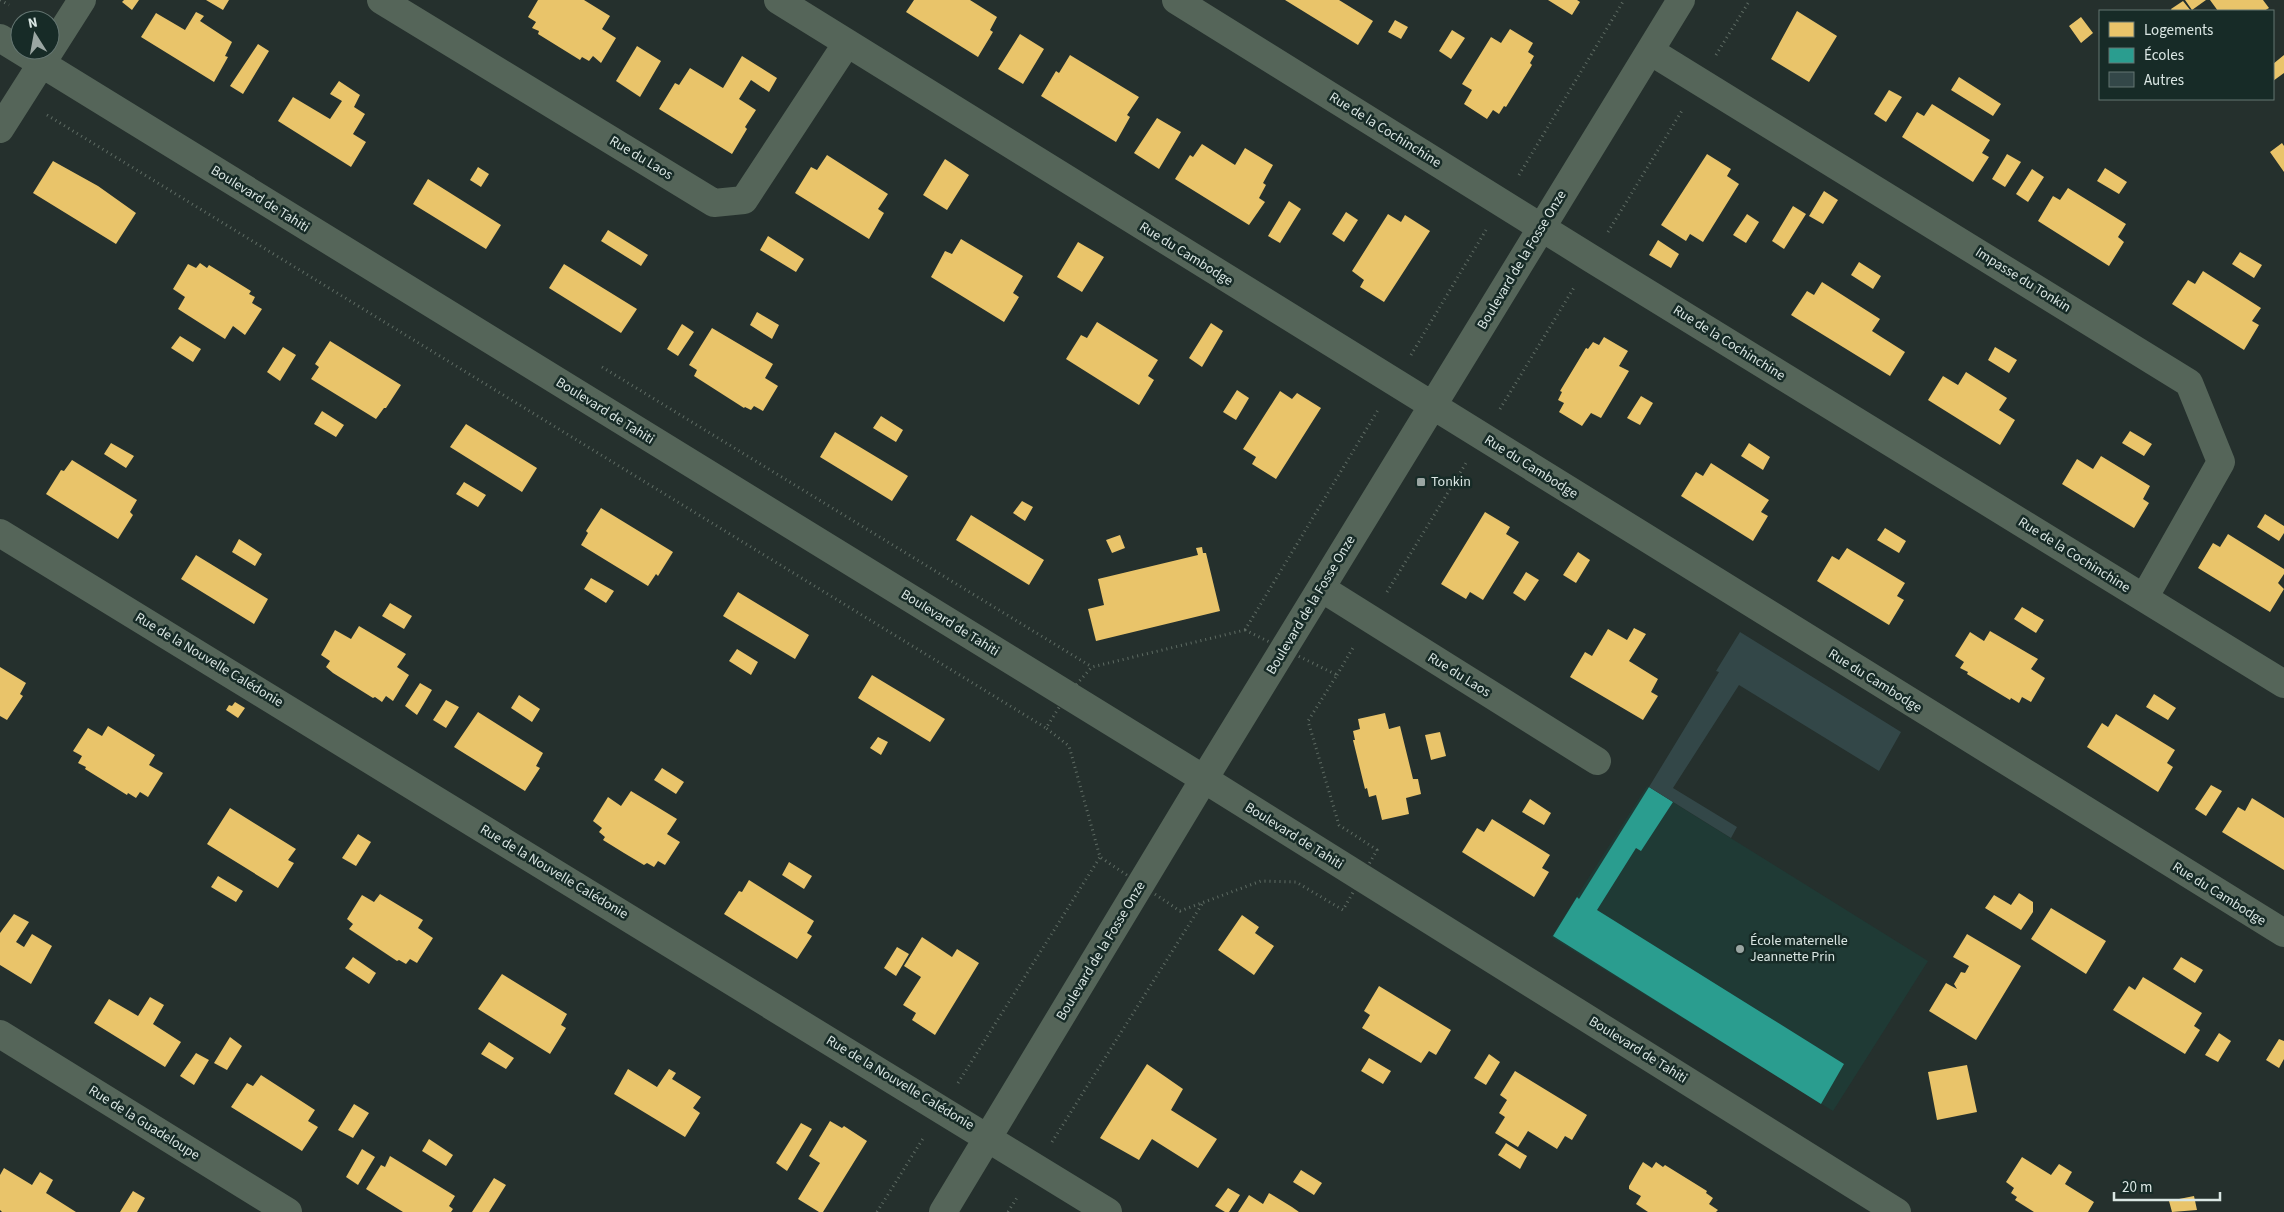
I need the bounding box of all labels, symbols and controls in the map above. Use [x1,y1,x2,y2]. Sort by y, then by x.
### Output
north arrow [10,10,60,60]
legend [2099,10,2274,100]
text: N [26,13,39,34]
text: Logements [2144,20,2213,41]
text: Écoles [2144,45,2184,66]
text: Autres [2144,70,2184,91]
street label: Rue de la Cochinchine [1325,87,1445,173]
street label: Rue du Laos [606,131,677,185]
street label: Boulevard de Tahiti [207,161,313,237]
street label: Boulevard de la Fosse Onze [1472,187,1572,333]
street label: Rue du Cambodge [1135,217,1237,291]
street label: Impasse du Tonkin [1971,243,2075,317]
street label: Rue de la Cochinchine [1669,300,1789,386]
street label: Boulevard de Tahiti [552,373,658,449]
street label: Rue du Cambodge [1480,430,1582,504]
place label: Tonkin [1431,472,1471,492]
marker: Tonkin [1415,476,1427,488]
street label: Rue de la Cochinchine [2014,512,2134,598]
street label: Boulevard de la Fosse Onze [1261,532,1361,678]
street label: Boulevard de Tahiti [897,585,1003,661]
street label: Rue de la Nouvelle Calédonie [131,608,287,712]
street label: Rue du Cambodge [1824,644,1926,718]
street label: Rue du Laos [1424,648,1494,702]
street label: Boulevard de Tahiti [1241,798,1347,874]
street label: Rue de la Nouvelle Calédonie [476,820,632,924]
street label: Rue du Cambodge [2168,857,2270,931]
street label: Boulevard de la Fosse Onze [1051,878,1151,1024]
place label: École maternelle Jeannette Prin [1750,931,1848,967]
marker: École maternelle Jeannette Prin [1734,943,1746,955]
street label: Boulevard de Tahiti [1585,1012,1691,1088]
street label: Rue de la Nouvelle Calédonie [822,1031,978,1135]
street label: Rue de la Guadeloupe [85,1081,204,1165]
scale bar [2114,1170,2220,1202]
text: 20 m [2122,1177,2152,1198]

